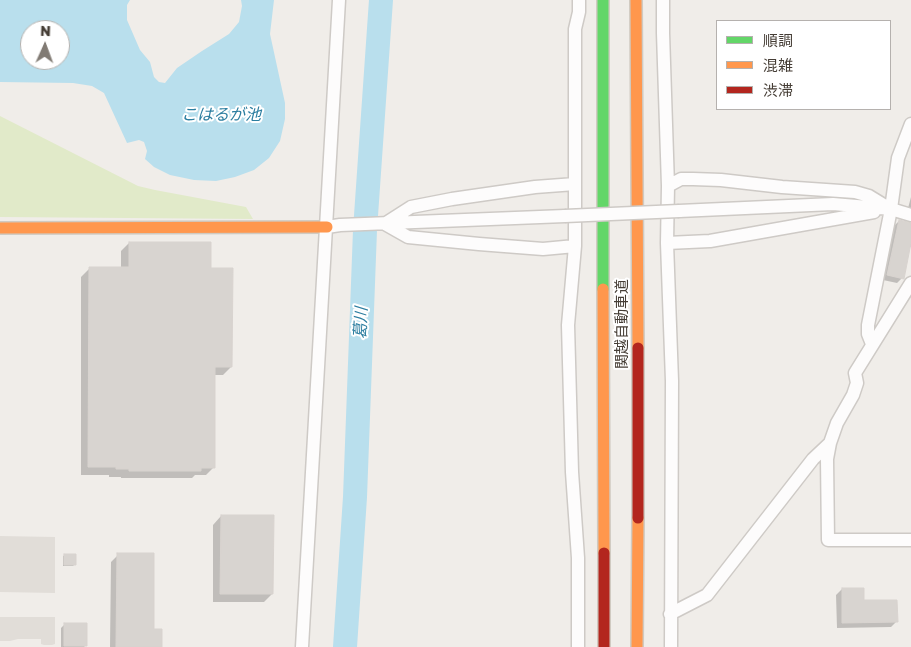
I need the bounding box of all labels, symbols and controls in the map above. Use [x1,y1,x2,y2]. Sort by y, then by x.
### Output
north arrow [20,20,70,70]
legend [716,20,891,110]
text: N [40,22,51,39]
text: 順調 [763,31,793,49]
text: 混雑 [763,56,793,74]
text: 渋滞 [763,81,793,99]
water label: こはるが池 [181,105,261,125]
street label: 関越自動車道 [613,279,631,369]
water label: 葛川 [351,307,371,339]

